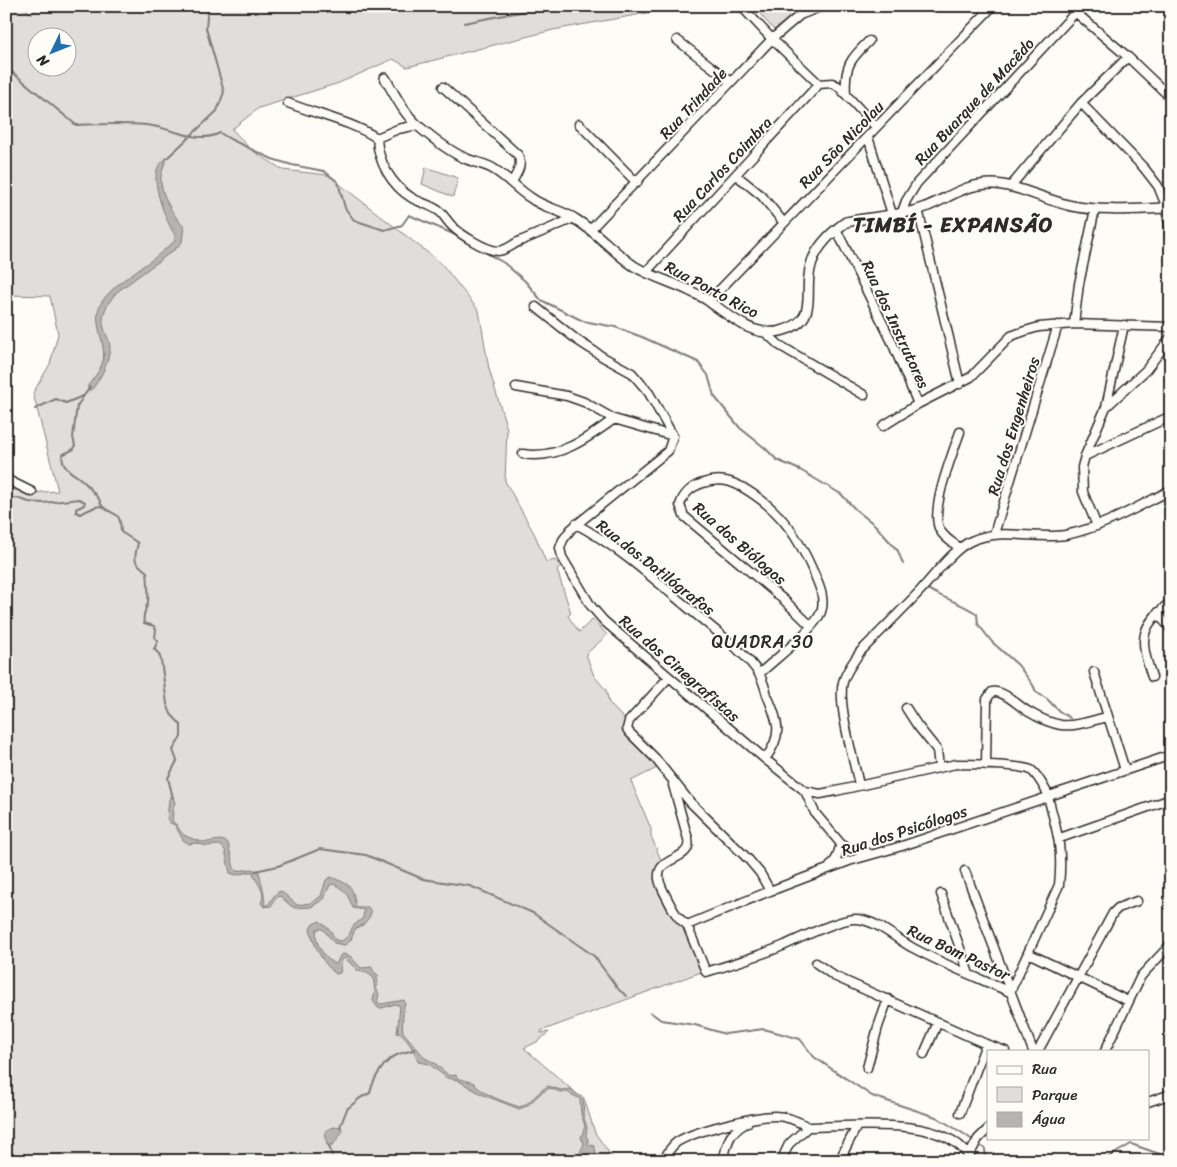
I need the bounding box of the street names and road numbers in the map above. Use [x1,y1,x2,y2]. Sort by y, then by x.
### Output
street label: Rua Buarque de Macêdo [907,30,1042,172]
street label: Rua Trindade [652,60,735,146]
street label: Rua São Nicolau [791,93,892,195]
street label: Rua Carlos Coimbra [665,110,779,229]
street label: Rua Porto Rico [659,252,764,327]
street label: Rua dos Instrutores [853,255,938,394]
street label: Rua dos Engenheiros [979,352,1049,499]
street label: Rua dos Biólogos [686,494,794,593]
street label: Rua dos Datilógrafos [590,511,722,624]
street label: Rua dos Cinegrafistas [612,607,747,730]
street label: Rua dos Psicólogos [837,796,972,865]
street label: Rua Bom Pastor [902,916,1016,990]

